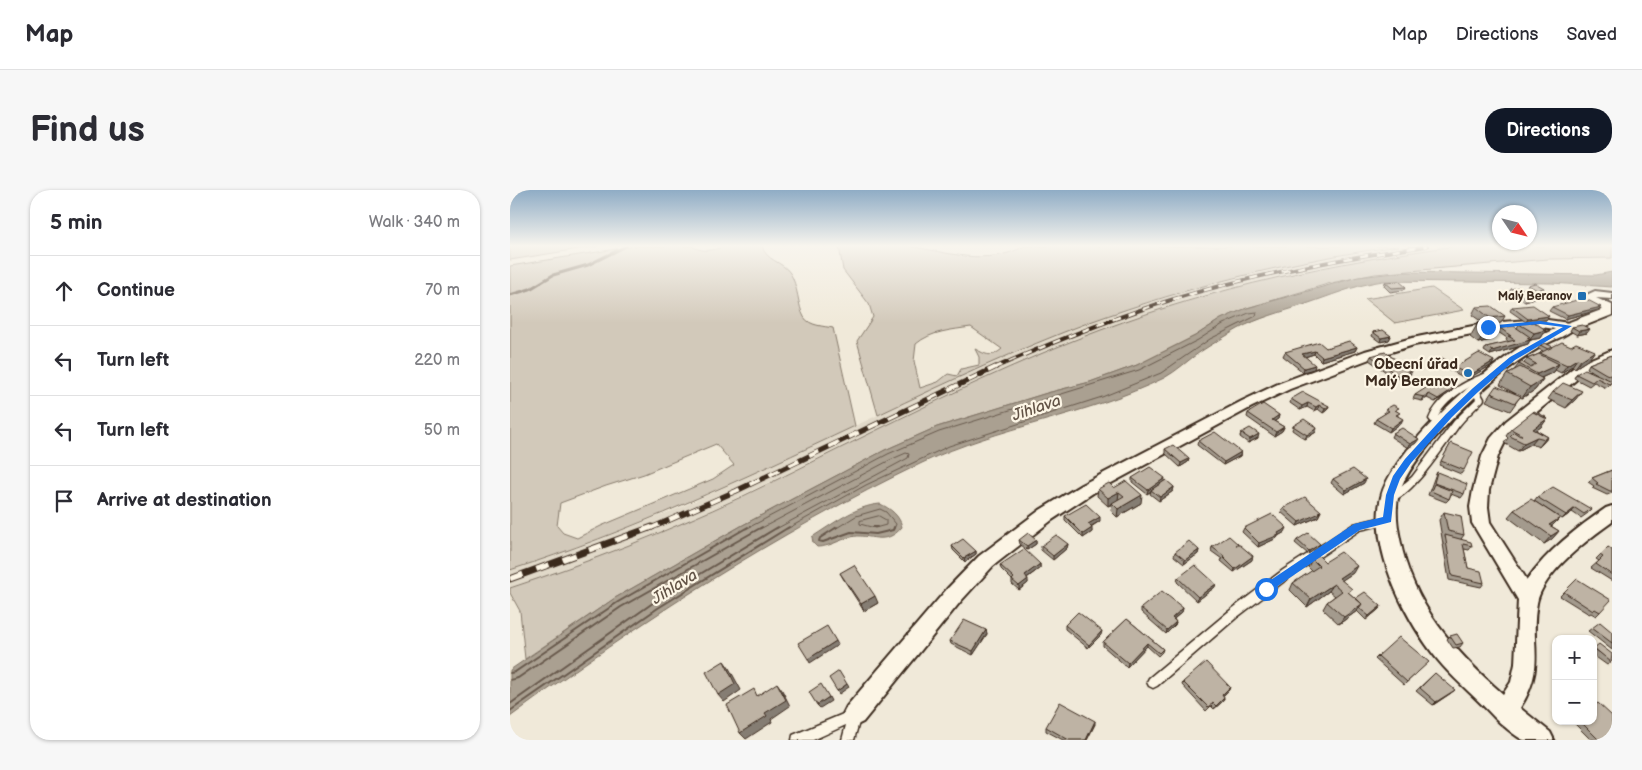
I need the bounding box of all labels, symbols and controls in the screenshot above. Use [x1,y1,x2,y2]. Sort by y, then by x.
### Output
text: Map [25,20,73,49]
text: Map [1392,24,1428,45]
text: Directions [1456,24,1538,45]
text: Saved [1566,24,1617,45]
button: Directions [1485,108,1612,153]
text: Find us [30,109,145,152]
north arrow [1492,205,1537,250]
text: 5 min [50,210,103,235]
text: Walk · 340 m [369,213,460,232]
icon: ahead [50,277,78,305]
text: Continue [97,279,175,302]
text: 70 m [425,281,460,300]
place label: Malý Beranov [1498,289,1572,304]
marker: Malý Beranov [1576,290,1588,302]
route end [1477,316,1500,339]
icon: left [50,347,78,375]
text: Turn left [97,349,169,372]
text: 220 m [414,351,460,370]
place label: Obecní úřad Malý Beranov [1365,355,1459,391]
marker: Obecní úřad Malý Beranov [1462,367,1474,379]
water label: Jihlava [1009,391,1063,426]
icon: left [50,417,78,445]
text: Turn left [97,419,169,442]
text: 50 m [424,421,460,440]
icon: arrive [50,487,78,515]
text: Arrive at destination [97,489,272,512]
water label: Jihlava [648,566,701,609]
route start [1255,578,1278,601]
map controls [1552,635,1597,725]
button: + [1552,635,1597,680]
button: − [1552,680,1597,725]

